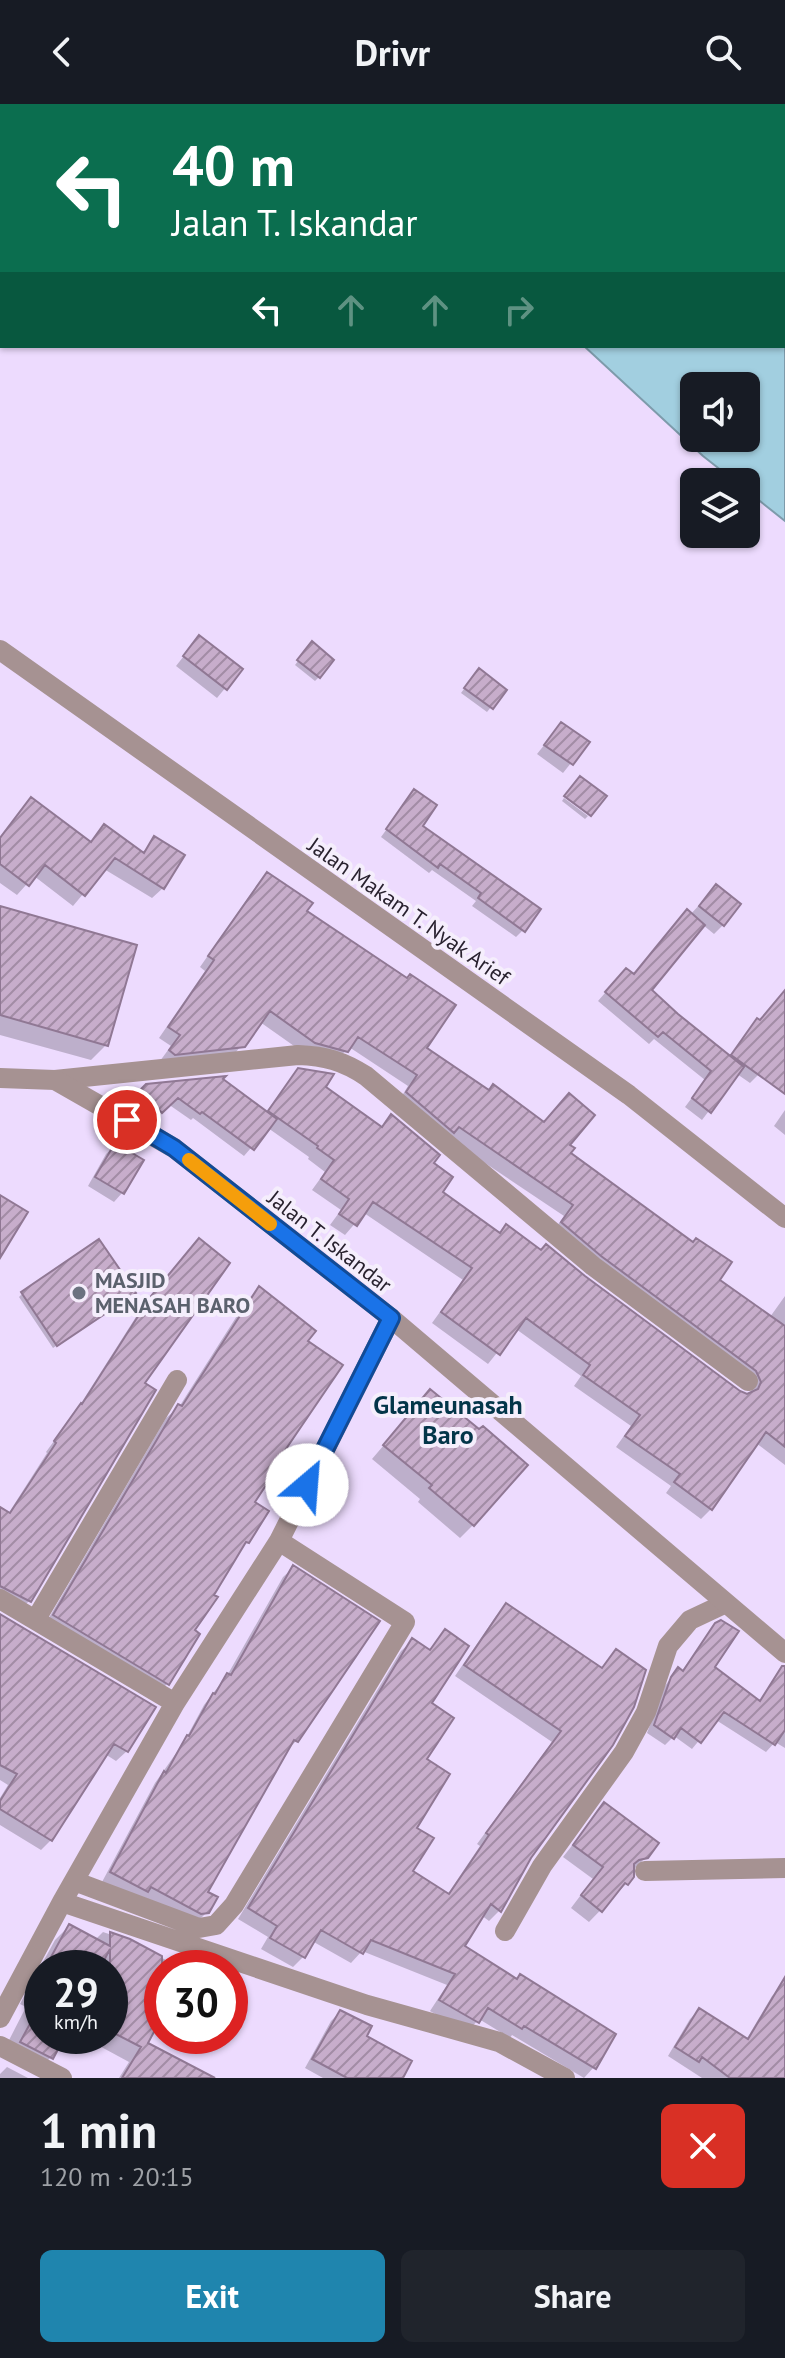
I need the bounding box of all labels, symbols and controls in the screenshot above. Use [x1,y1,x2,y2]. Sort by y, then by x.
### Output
text: Drivr [355,29,430,76]
icon: back [40,30,84,74]
icon: search [701,30,745,74]
text: 40 m [172,129,295,201]
icon: left [40,136,144,240]
text: Jalan T. Iskandar [172,199,418,246]
icon: left [245,288,289,332]
icon: ahead [329,288,373,332]
icon: ahead [413,288,457,332]
icon: right [497,288,541,332]
map controls [680,372,760,548]
button: sound [680,372,760,452]
button: layers [680,468,760,548]
street label: Jalan Makam T. Nyak Arief [302,830,516,992]
pin [93,1086,161,1154]
icon: arrive [105,1098,149,1142]
street label: Jalan T. Iskandar [261,1183,398,1299]
place label: MASJID MENASAH BARO [95,1266,250,1319]
marker: MASJID MENASAH BARO [70,1284,88,1302]
district label: Glameunasah Baro [373,1388,523,1451]
position arrow [265,1443,349,1527]
speed limit sign: 30 [144,1950,248,2054]
text: 29 [53,1966,99,2018]
text: km/h [54,2009,98,2035]
text: 1 min [40,2099,157,2161]
button: close [661,2104,745,2188]
text: 120 m · 20:15 [40,2160,194,2193]
button: Exit [40,2250,385,2342]
button: Share [401,2250,745,2342]

